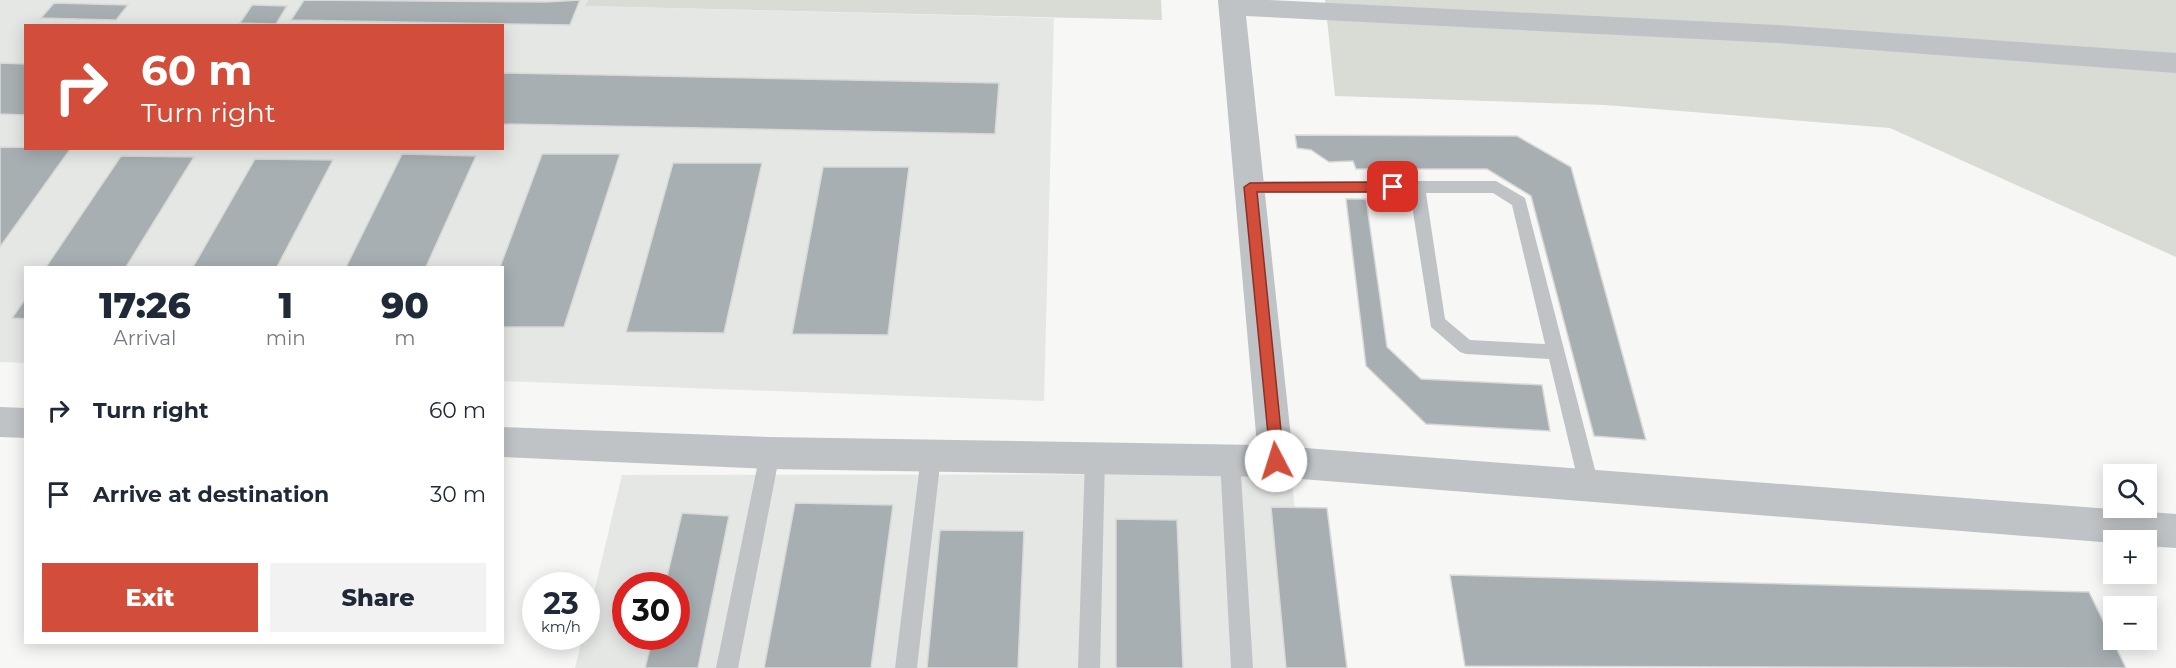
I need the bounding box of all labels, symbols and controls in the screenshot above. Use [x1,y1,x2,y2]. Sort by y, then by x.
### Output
text: 60 m [141,44,252,96]
icon: right [42,48,120,126]
text: Turn right [141,96,276,129]
pin [1367,161,1418,212]
icon: arrive [1376,170,1409,203]
text: 17:26 [99,283,191,327]
text: 1 [279,283,293,327]
text: 90 [381,283,429,327]
text: Arrival [113,326,176,350]
text: min [266,326,306,350]
text: m [394,326,416,350]
icon: right [42,394,75,427]
text: Turn right [93,397,208,424]
text: 60 m [429,397,486,424]
position arrow [1244,429,1308,493]
map controls [2103,464,2157,650]
button: search [2103,464,2157,518]
icon: arrive [42,478,75,511]
text: Arrive at destination [93,481,329,508]
text: 30 m [430,481,486,508]
button: + [2103,530,2157,584]
button: Exit [42,563,258,632]
button: Share [270,563,486,632]
speed limit sign: 30 [612,572,690,650]
text: 23 [543,585,579,622]
button: − [2103,596,2157,650]
text: km/h [541,617,581,636]

